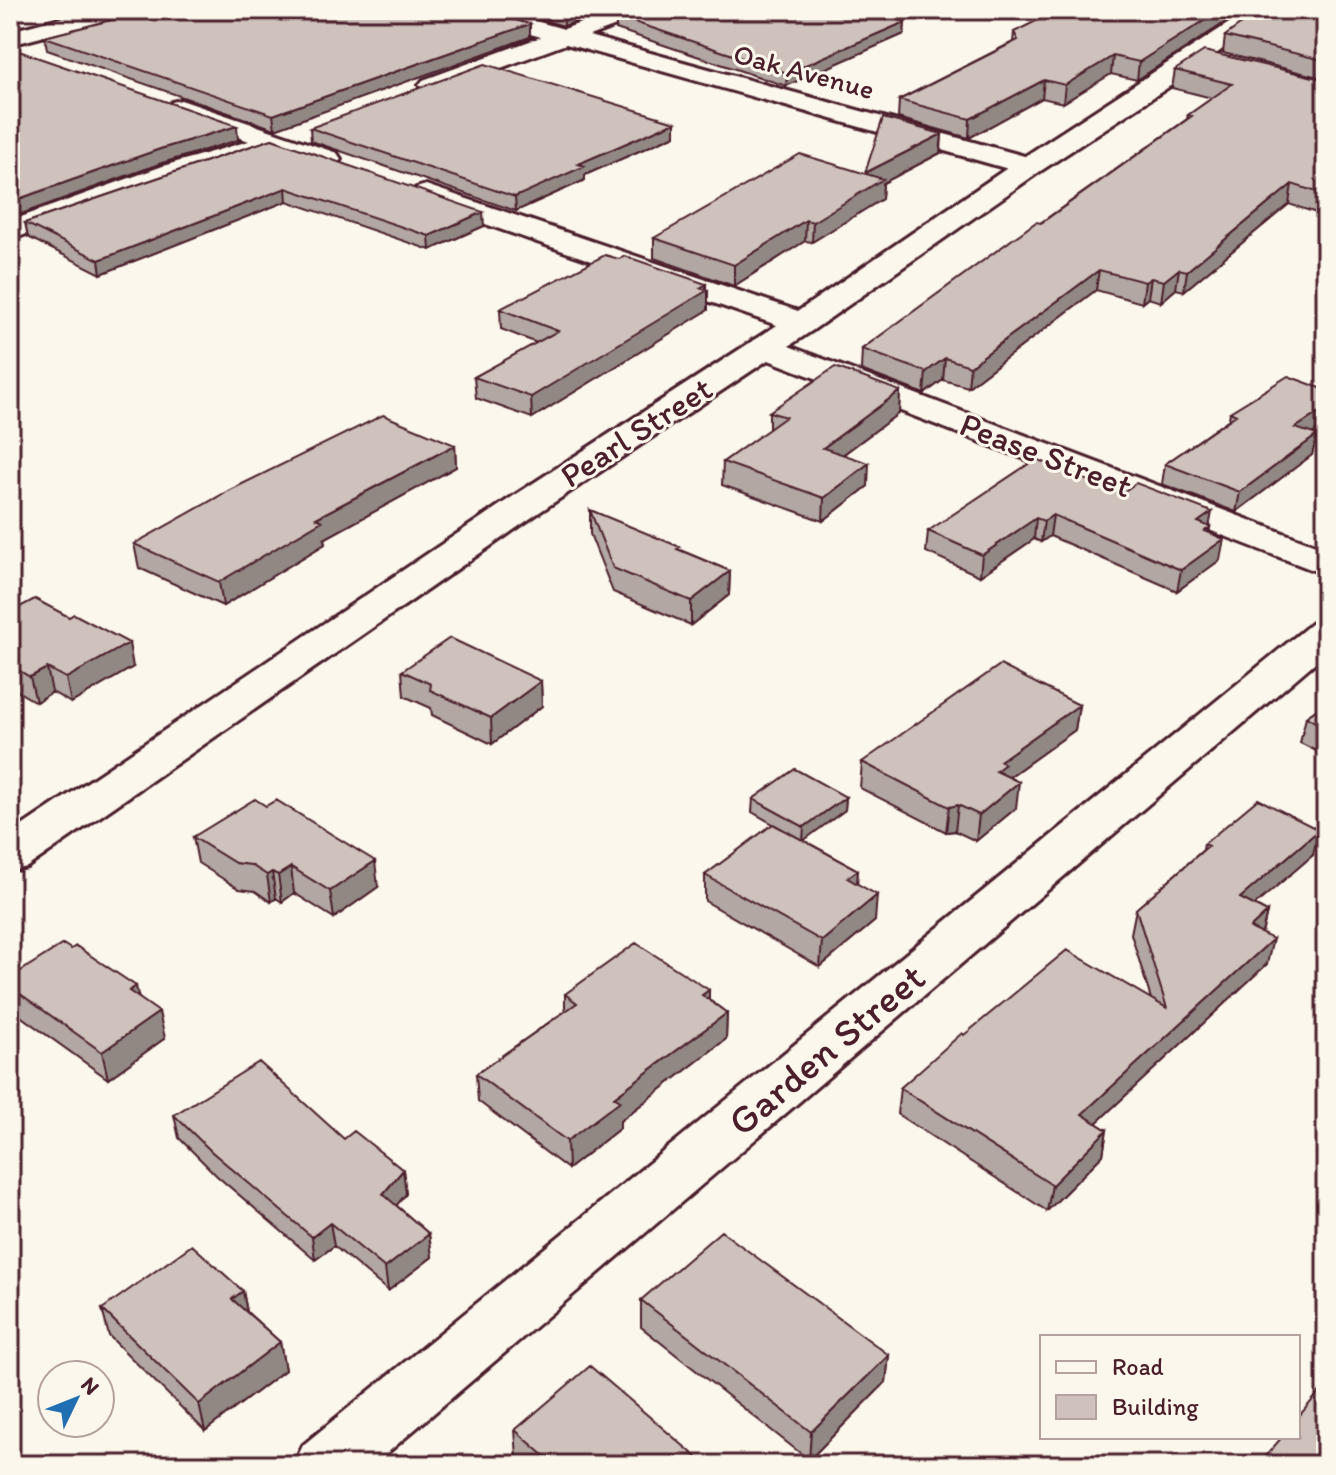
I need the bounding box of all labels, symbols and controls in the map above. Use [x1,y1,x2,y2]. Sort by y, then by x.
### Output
street label: Oak Avenue [730,36,878,106]
street label: Pearl Street [552,368,720,496]
street label: Pease Street [954,403,1138,507]
street label: Garden Street [718,953,934,1145]
legend [1040,1335,1300,1439]
text: Road [1112,1352,1164,1381]
north arrow [36,1359,116,1439]
text: N [75,1371,105,1400]
text: Building [1112,1392,1199,1421]

